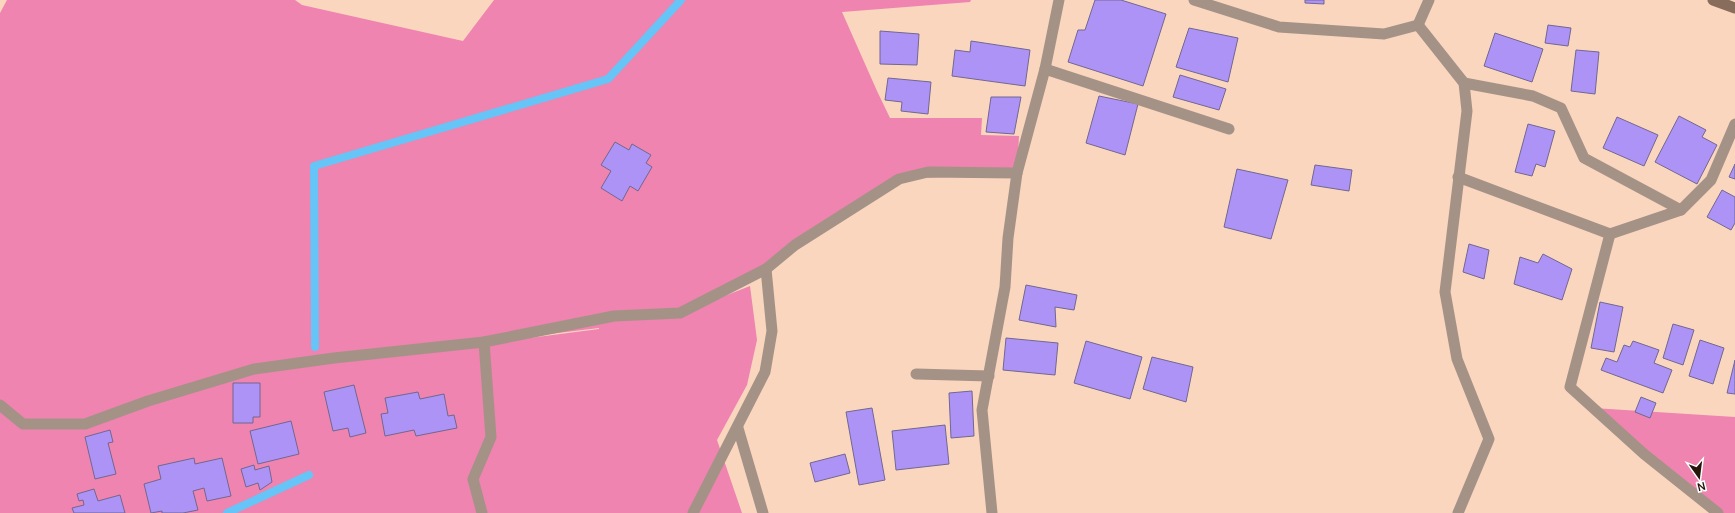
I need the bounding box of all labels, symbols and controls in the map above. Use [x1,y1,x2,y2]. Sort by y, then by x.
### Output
north arrow [1679,457,1719,497]
text: N [1696,479,1707,495]

